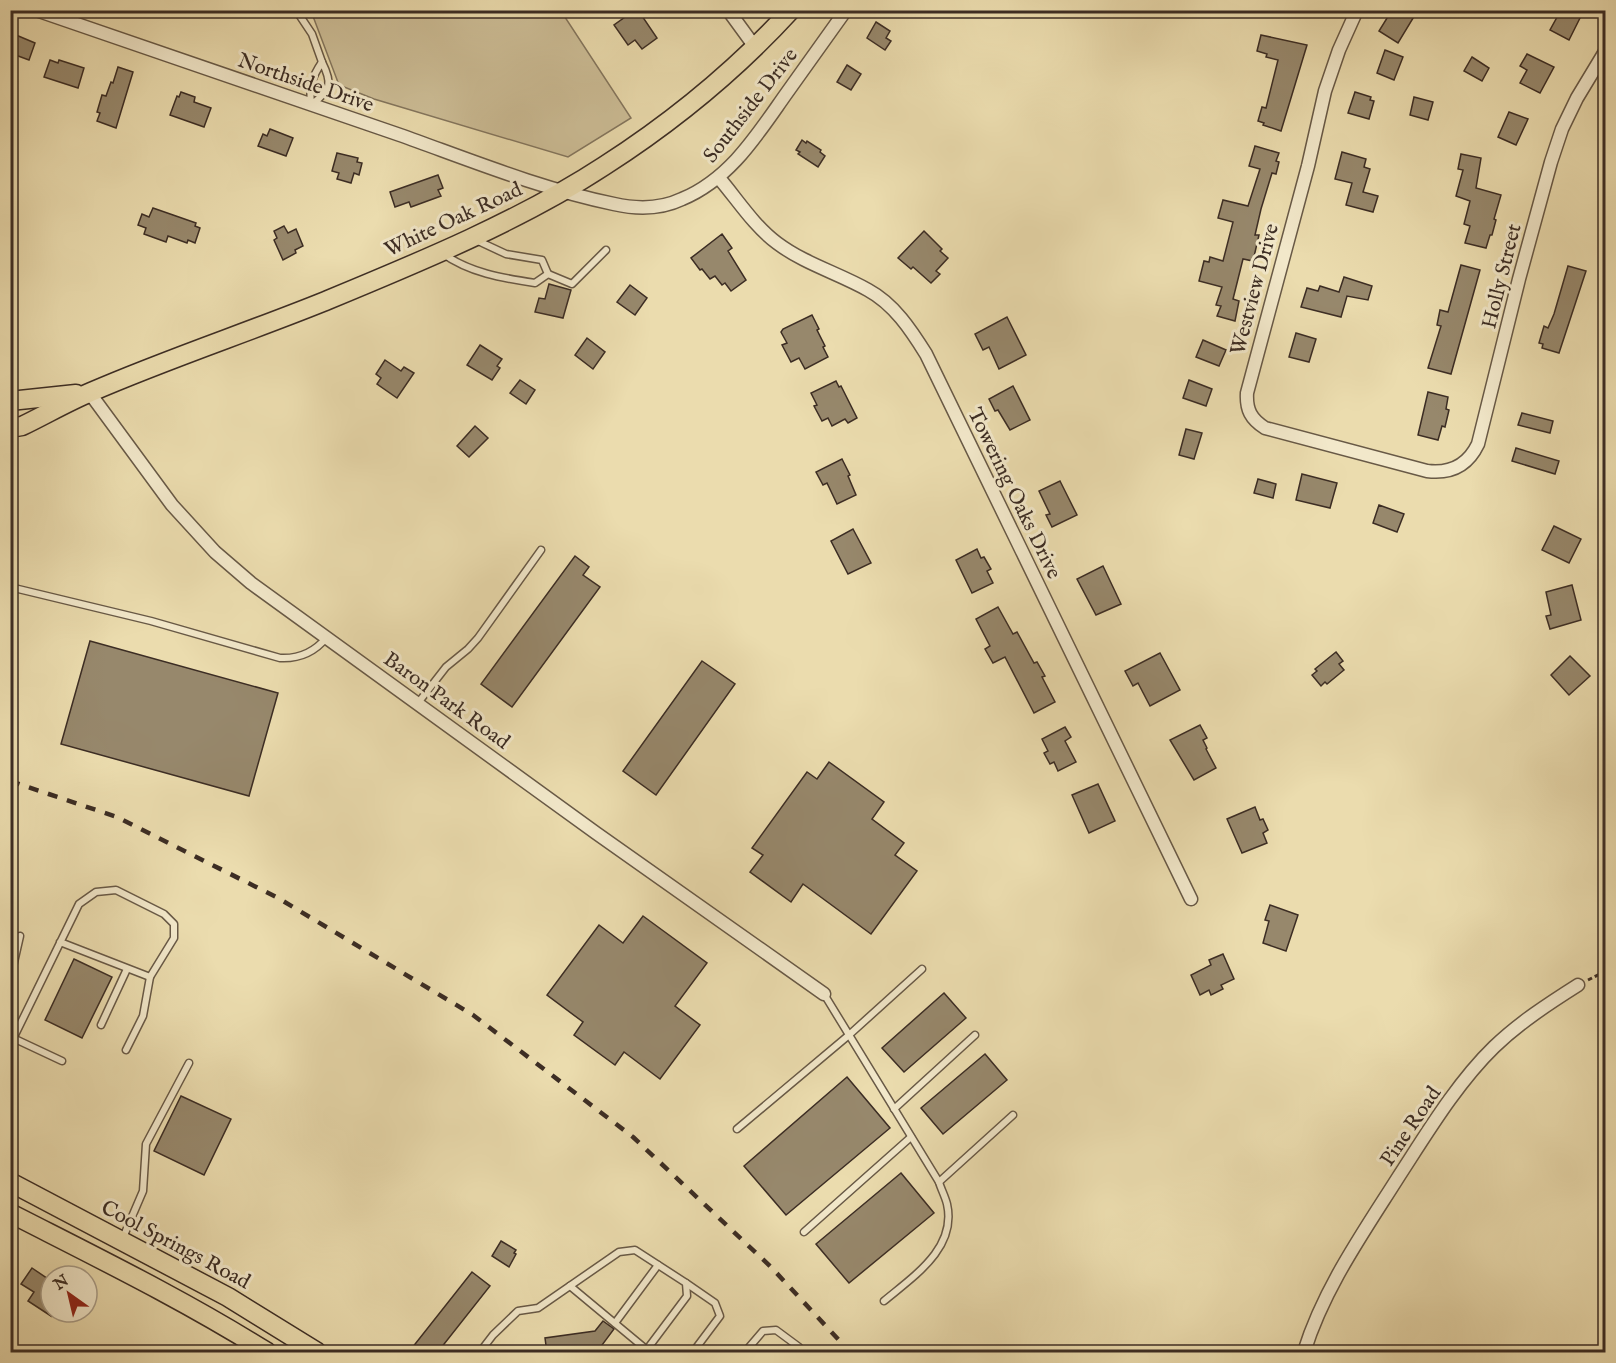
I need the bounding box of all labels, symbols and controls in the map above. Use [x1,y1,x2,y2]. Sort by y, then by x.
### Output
street label: Southside Drive [698,43,805,169]
street label: Northside Drive [234,48,377,119]
street label: White Oak Road [380,176,528,264]
street label: Westview Drive [1225,220,1286,358]
street label: Holly Street [1476,221,1529,332]
street label: Towering Oaks Drive [961,404,1067,584]
street label: Baron Park Road [378,646,515,757]
street label: Pine Road [1375,1081,1448,1172]
street label: Cool Springs Road [96,1195,255,1296]
north arrow [39,1264,99,1324]
text: N [50,1271,73,1296]

